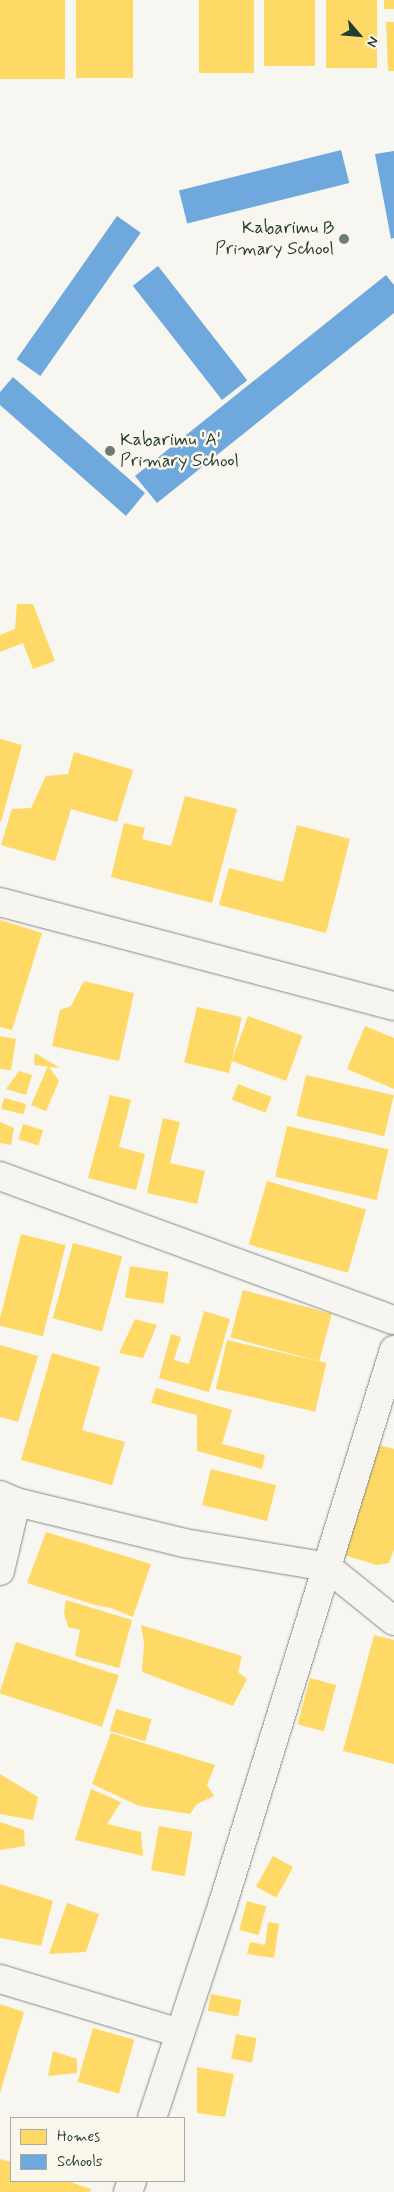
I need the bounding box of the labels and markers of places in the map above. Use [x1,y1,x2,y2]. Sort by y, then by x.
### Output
place label: Kabarimu B Primary School [215,218,334,260]
marker: Kabarimu B Primary School [338,233,350,245]
place label: Kabarimu 'A' Primary School [120,430,239,472]
marker: Kabarimu 'A' Primary School [104,445,116,457]

